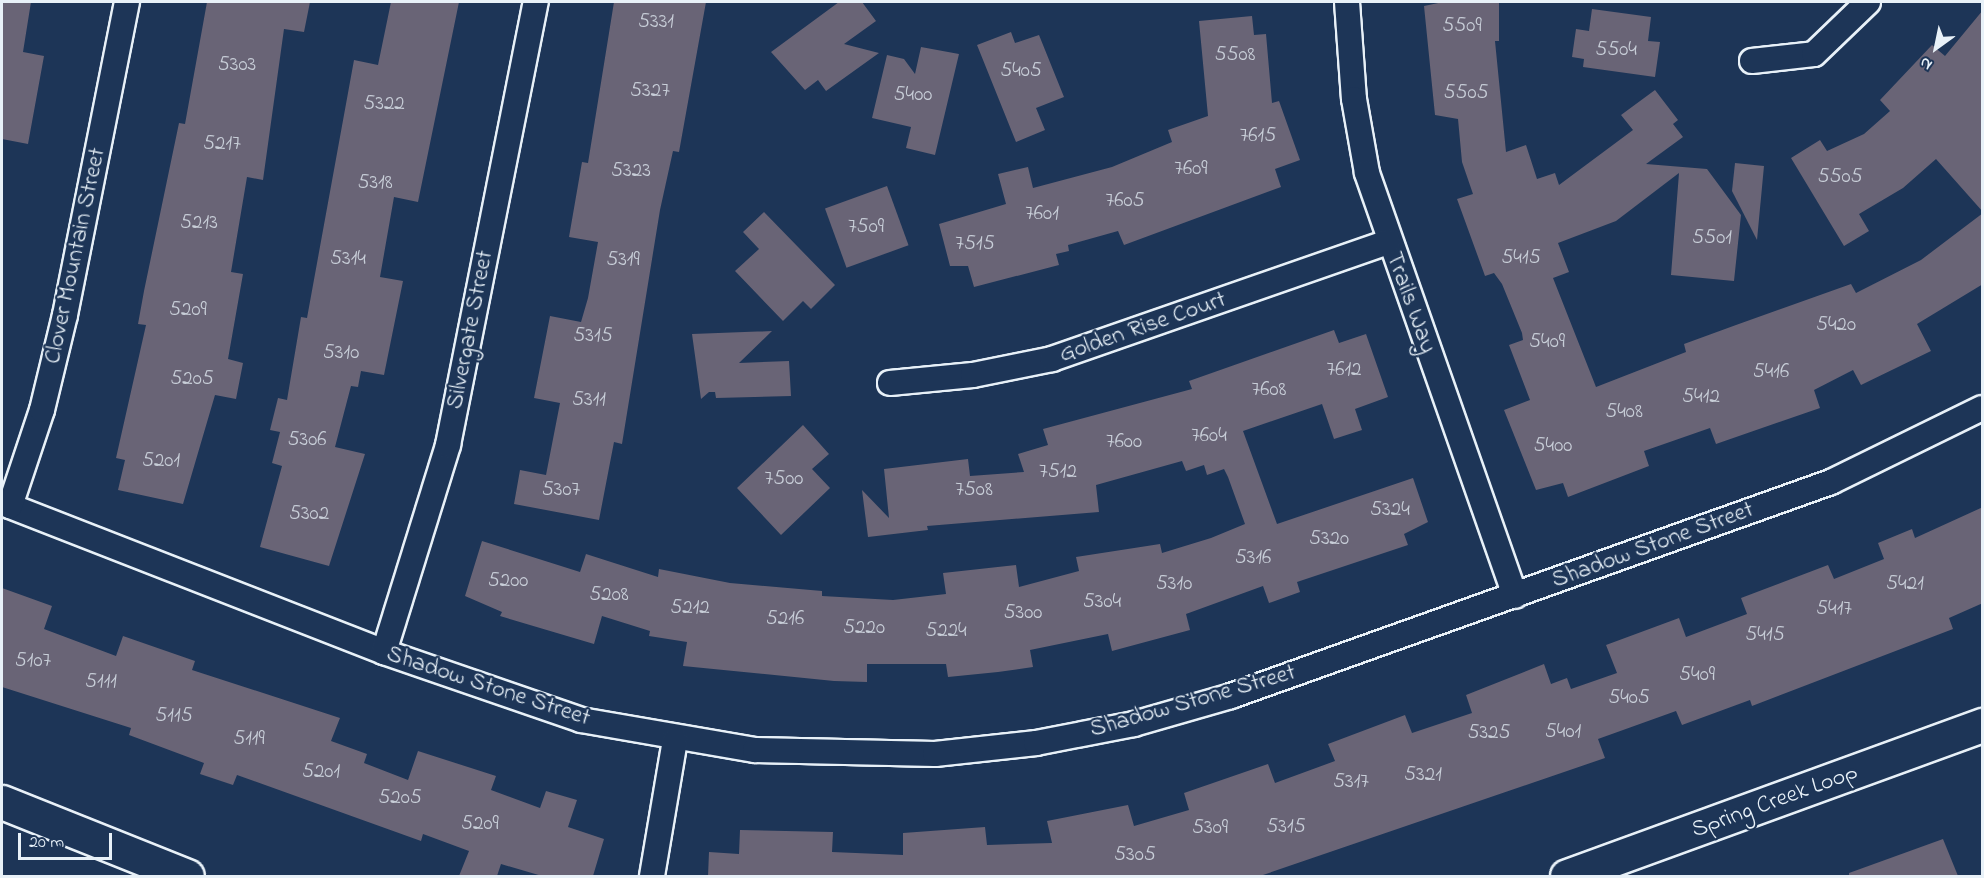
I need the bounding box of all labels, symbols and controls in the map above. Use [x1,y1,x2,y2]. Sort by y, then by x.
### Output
house number: 5331 [638,9,674,35]
house number: 5509 [1442,13,1482,39]
north arrow [1906,18,1966,78]
house number: 5504 [1595,37,1637,63]
house number: 5508 [1215,42,1255,68]
text: N [1915,50,1937,76]
house number: 5303 [218,52,256,78]
house number: 5405 [1000,58,1042,84]
house number: 5327 [630,78,670,104]
house number: 5505 [1443,80,1489,106]
house number: 5400 [894,82,932,108]
house number: 5322 [363,91,405,117]
house number: 7615 [1240,123,1276,149]
house number: 5217 [203,131,241,157]
street label: Clover Mountain Street [39,145,113,367]
house number: 7609 [1174,156,1208,182]
house number: 5323 [611,158,651,184]
house number: 5505 [1817,164,1863,190]
house number: 5318 [357,170,393,196]
house number: 7605 [1106,188,1144,214]
house number: 7601 [1025,201,1059,227]
house number: 5213 [180,210,218,236]
house number: 7509 [848,214,884,240]
house number: 5501 [1692,225,1732,251]
house number: 7515 [955,231,995,257]
house number: 5415 [1501,245,1541,271]
house number: 5314 [330,246,366,272]
house number: 5319 [606,247,640,273]
street label: Silvergate Street [442,248,500,412]
street label: Trails Way [1378,248,1442,358]
street label: Golden Rise Court [1056,286,1230,370]
house number: 5209 [169,297,207,323]
house number: 5420 [1816,312,1856,338]
house number: 5315 [573,323,613,349]
house number: 5409 [1529,329,1565,355]
house number: 5310 [323,340,359,366]
house number: 7612 [1326,357,1362,383]
house number: 5416 [1753,359,1789,385]
house number: 5205 [170,366,214,392]
house number: 7608 [1252,377,1286,403]
house number: 5412 [1682,384,1720,410]
house number: 5311 [572,387,606,413]
house number: 5408 [1605,399,1643,425]
house number: 7604 [1191,423,1227,449]
house number: 5306 [288,427,326,453]
house number: 7600 [1106,429,1142,455]
house number: 5400 [1534,433,1572,459]
house number: 5201 [142,448,180,474]
house number: 7512 [1039,459,1077,485]
house number: 7500 [765,466,803,492]
house number: 5307 [542,477,580,503]
house number: 7508 [955,477,993,503]
street label: Shadow Stone Street [1548,496,1758,596]
house number: 5324 [1370,497,1410,523]
house number: 5302 [289,501,329,527]
house number: 5320 [1309,526,1349,552]
house number: 5316 [1235,545,1271,571]
house number: 5200 [488,568,528,594]
house number: 5310 [1156,571,1192,597]
house number: 5421 [1886,571,1924,597]
house number: 5208 [589,582,629,608]
house number: 5304 [1083,589,1121,615]
house number: 5212 [670,595,710,621]
house number: 5417 [1816,596,1852,622]
house number: 5300 [1004,600,1042,626]
house number: 5216 [766,606,804,632]
house number: 5220 [843,615,885,641]
house number: 5224 [925,618,967,644]
house number: 5415 [1745,622,1785,648]
street label: Shadow Stone Street [383,640,593,734]
house number: 5107 [15,648,51,674]
street label: Shadow Stone Street [1087,659,1299,745]
house number: 5409 [1679,662,1715,688]
house number: 5111 [85,669,117,695]
house number: 5405 [1608,685,1650,711]
house number: 5115 [155,703,193,729]
house number: 5401 [1545,719,1581,745]
house number: 5325 [1467,720,1511,746]
house number: 5119 [233,726,265,752]
house number: 5201 [302,759,340,785]
street label: Spring Creek Loop [1688,759,1862,845]
house number: 5321 [1404,762,1442,788]
house number: 5317 [1333,769,1369,795]
house number: 5205 [378,785,422,811]
house number: 5209 [461,811,499,837]
house number: 5315 [1266,814,1306,840]
house number: 5309 [1192,815,1228,841]
scale bar [21,821,116,859]
text: 20 m [29,830,64,856]
house number: 5305 [1114,842,1156,868]

